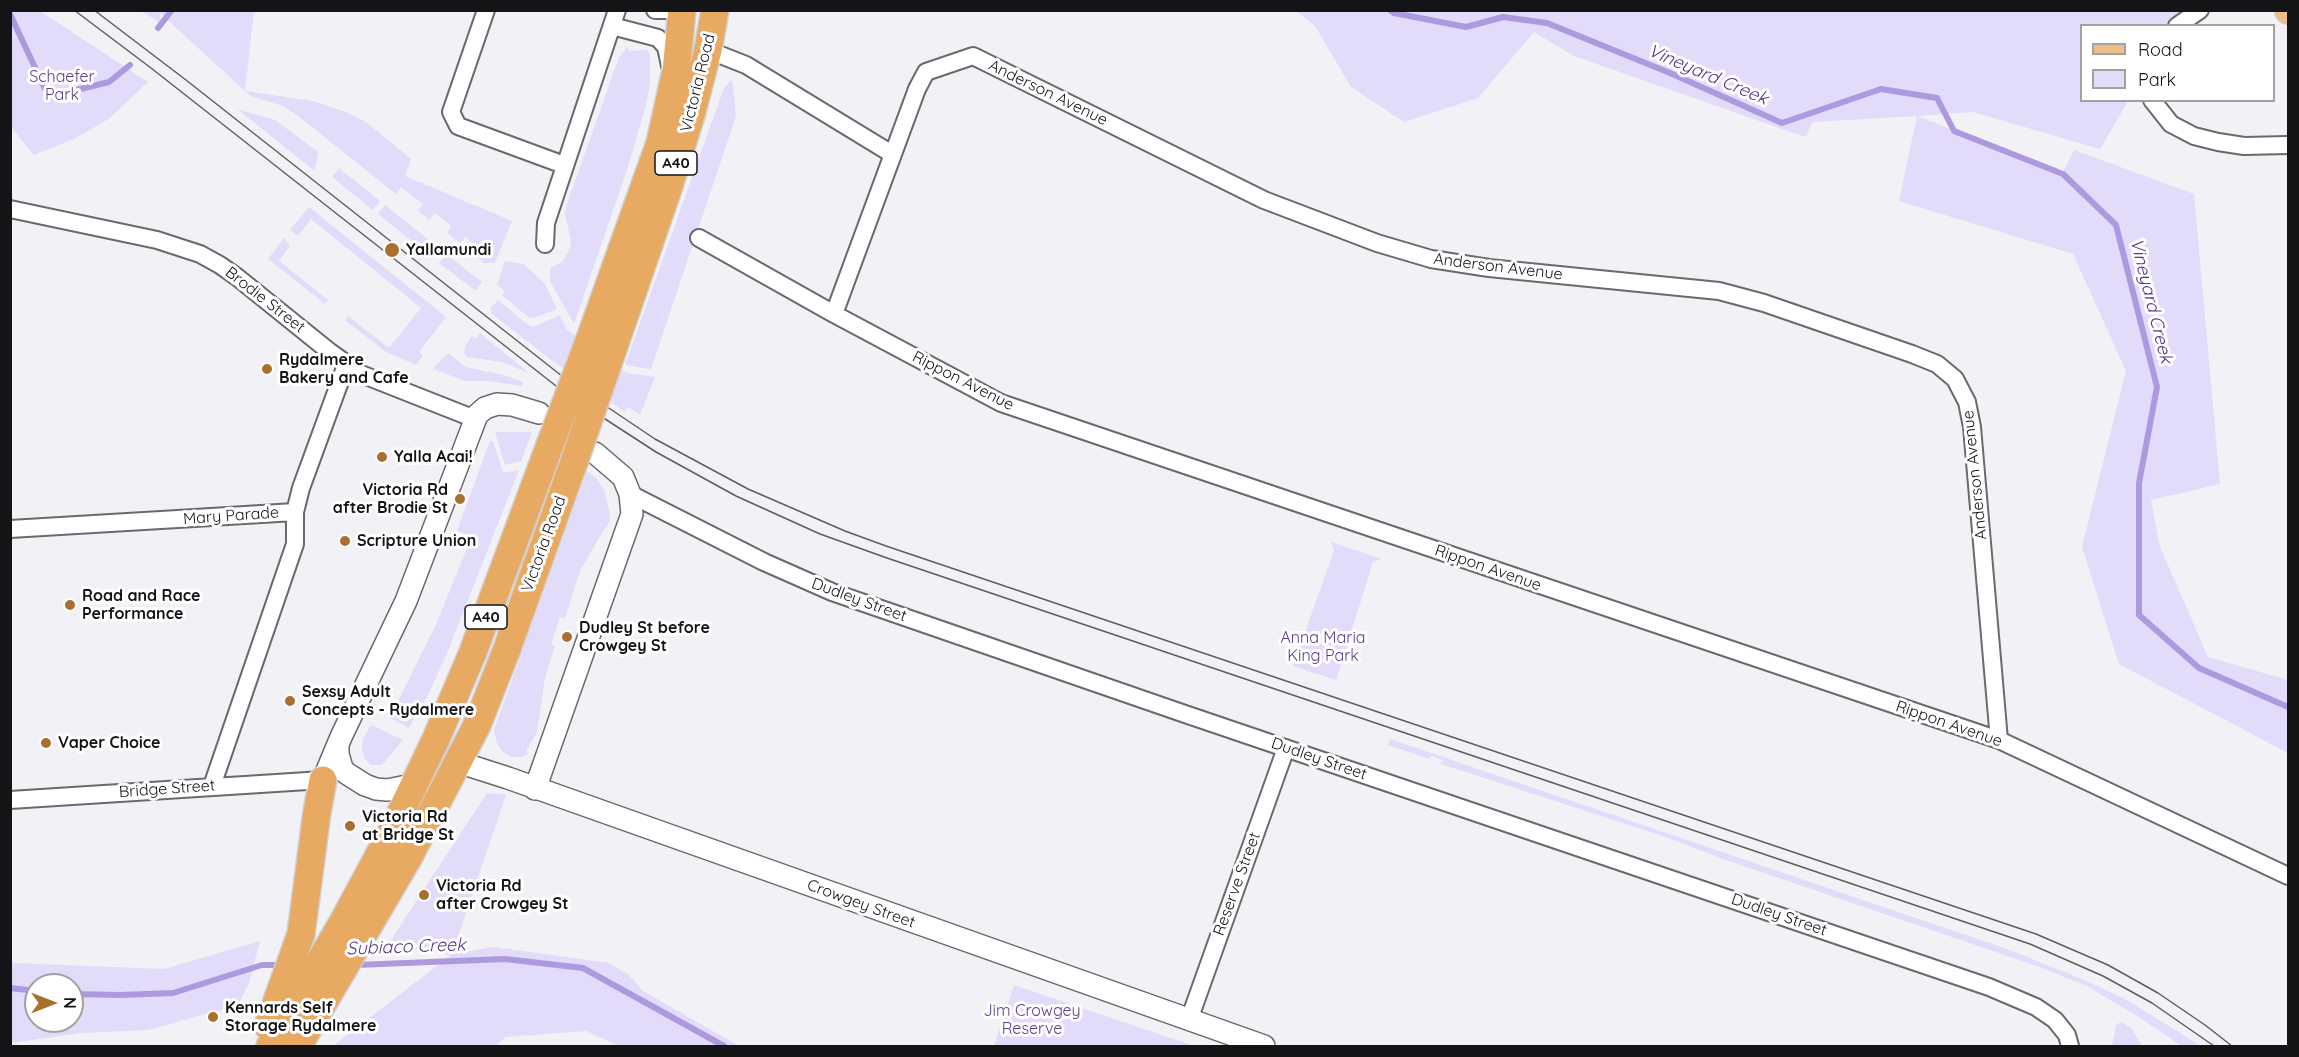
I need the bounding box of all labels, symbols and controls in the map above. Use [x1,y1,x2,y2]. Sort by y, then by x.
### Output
legend [2080,24,2275,102]
street label: Victoria Road [677,32,719,134]
text: Road [2138,38,2183,61]
water label: Vineyard Creek [1645,40,1771,110]
street label: Anderson Avenue [985,56,1111,130]
park label: Schaefer Park [29,67,95,105]
text: Park [2138,68,2176,91]
road number: A40 [655,151,697,175]
water label: Vineyard Creek [2125,236,2177,366]
place label: Yallamundi [406,240,491,260]
marker: Yallamundi [383,241,401,259]
street label: Anderson Avenue [1432,250,1564,284]
street label: Brodie Street [221,263,309,337]
street label: Rippon Avenue [909,347,1017,415]
place label: Rydalmere Bakery and Cafe [279,350,409,388]
marker: Rydalmere Bakery and Cafe [260,362,274,376]
street label: Anderson Avenue [1959,409,1991,541]
place label: Yalla Acai! [394,447,473,467]
marker: Yalla Acai! [375,450,389,464]
place label: Victoria Rd after Brodie St [333,480,448,518]
marker: Victoria Rd after Brodie St [453,492,467,506]
street label: Victoria Road [518,493,570,595]
street label: Mary Parade [182,503,280,529]
place label: Scripture Union [357,531,476,551]
marker: Scripture Union [338,534,352,548]
street label: Rippon Avenue [1432,541,1544,595]
street label: Dudley Street [809,574,909,626]
place label: Road and Race Performance [82,586,200,624]
marker: Road and Race Performance [63,598,77,612]
road number: A40 [465,605,507,629]
place label: Dudley St before Crowgey St [579,618,710,656]
park label: Anna Maria King Park [1280,628,1366,666]
marker: Dudley St before Crowgey St [560,630,574,644]
place label: Sexsy Adult Concepts - Rydalmere [302,682,474,720]
marker: Sexsy Adult Concepts - Rydalmere [283,694,297,708]
street label: Rippon Avenue [1893,697,2005,751]
place label: Vaper Choice [58,733,161,753]
street label: Dudley Street [1269,734,1369,784]
marker: Vaper Choice [39,736,53,750]
street label: Bridge Street [118,776,216,802]
place label: Victoria Rd at Bridge St [362,807,454,845]
marker: Victoria Rd at Bridge St [343,819,357,833]
street label: Reserve Street [1209,830,1265,938]
place label: Victoria Rd after Crowgey St [436,876,569,914]
street label: Crowgey Street [804,876,918,932]
marker: Victoria Rd after Crowgey St [417,888,431,902]
street label: Dudley Street [1729,890,1829,940]
water label: Subiaco Creek [346,934,466,960]
north arrow [24,973,84,1033]
text: N [60,997,80,1009]
place label: Kennards Self Storage Rydalmere [225,998,377,1036]
park label: Jim Crowgey Reserve [983,1001,1081,1039]
marker: Kennards Self Storage Rydalmere [206,1010,220,1024]

